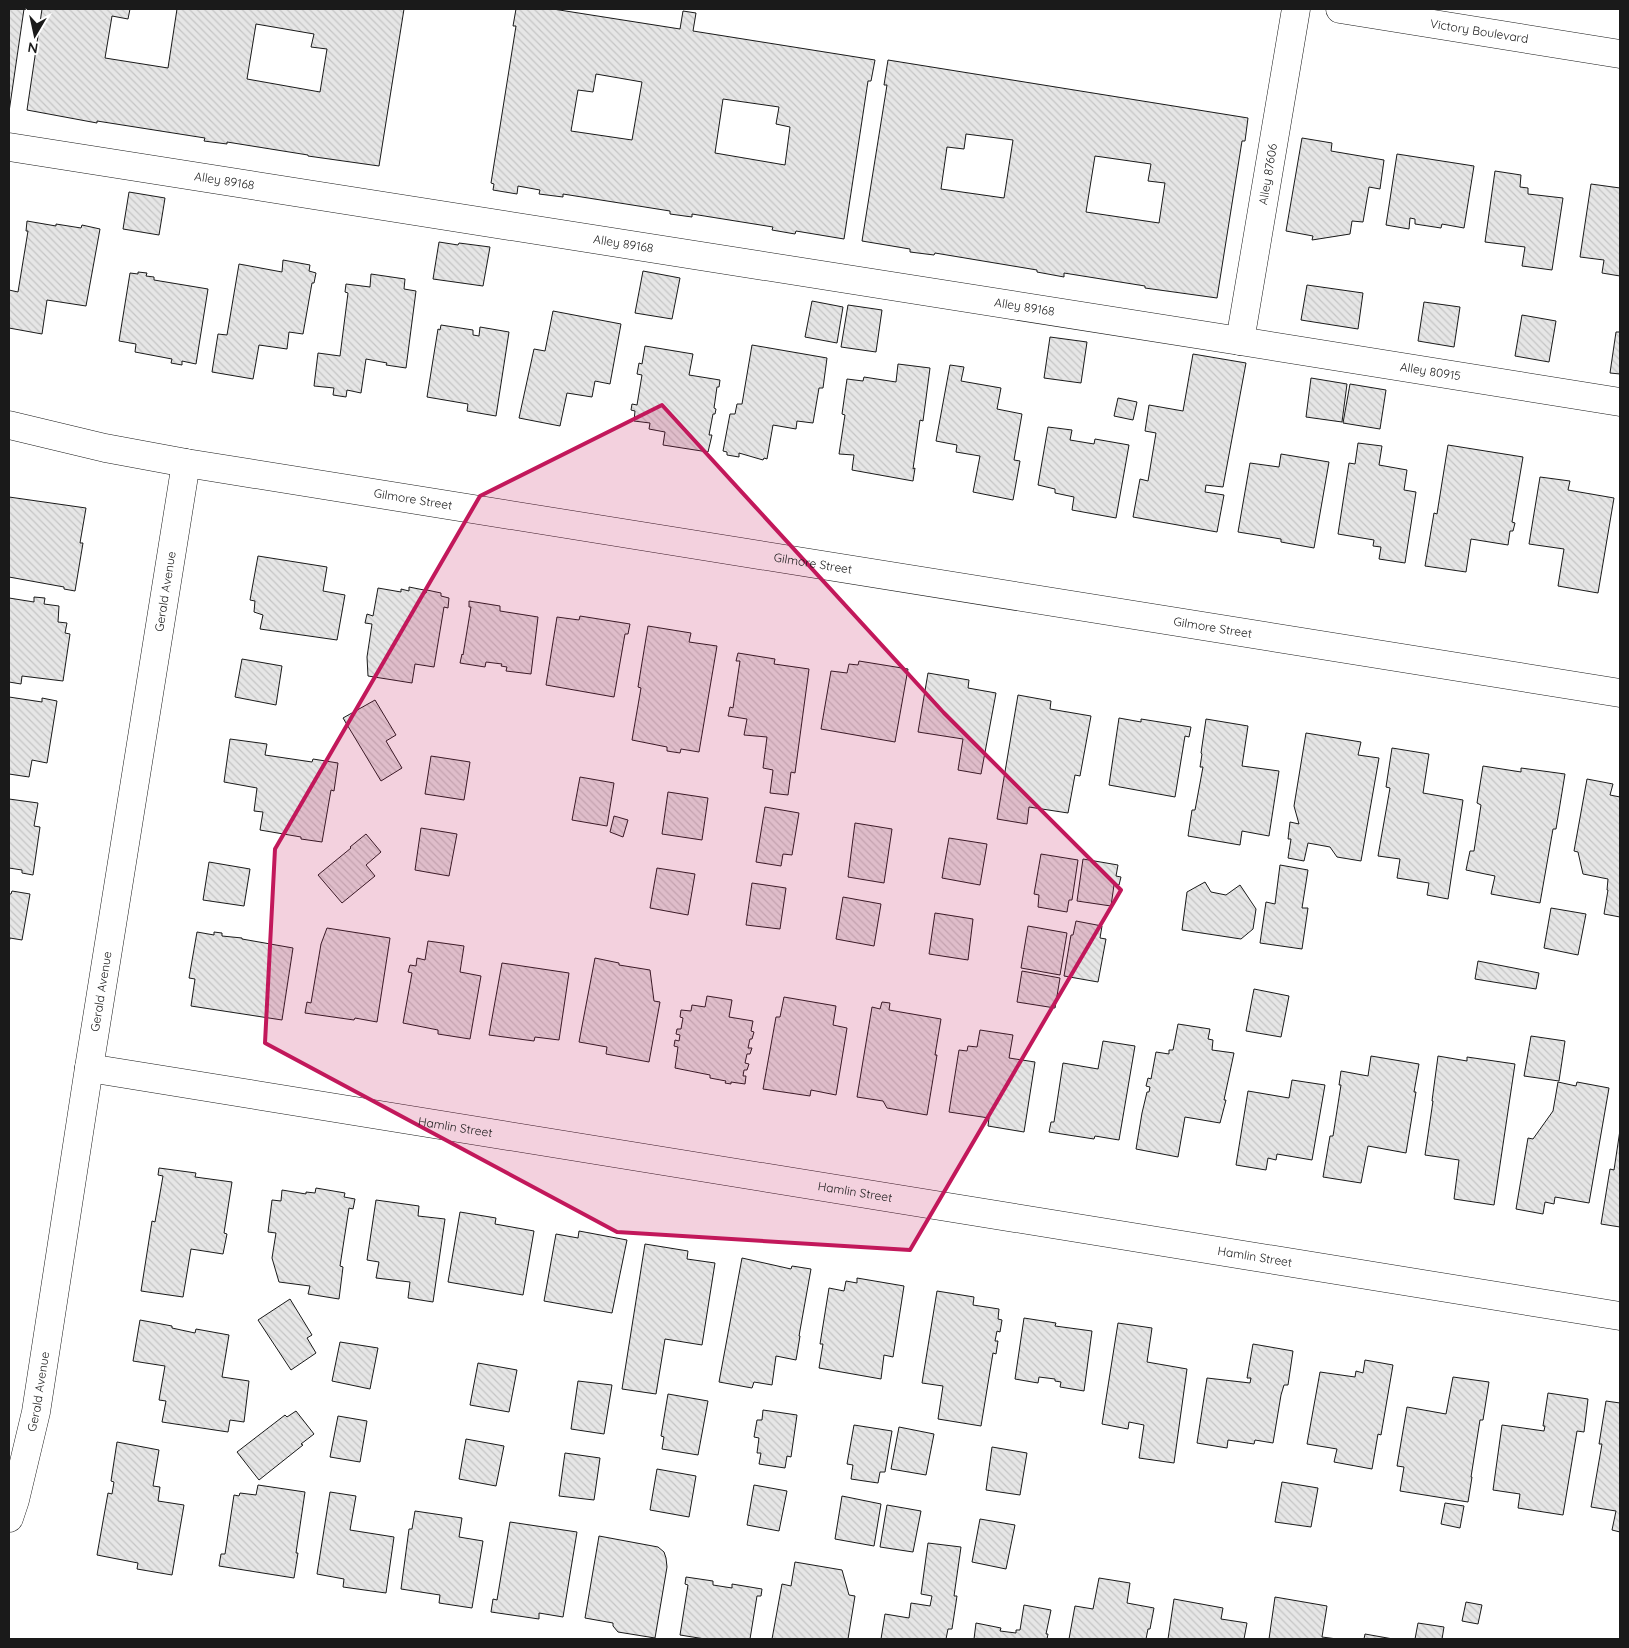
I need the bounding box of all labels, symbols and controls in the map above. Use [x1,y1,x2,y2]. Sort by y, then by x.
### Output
north arrow [10,10,60,60]
street label: Victory Boulevard [1429,16,1530,46]
text: N [26,38,39,58]
street label: Alley 87606 [1255,142,1280,206]
street label: Alley 89168 [193,168,256,193]
street label: Alley 89168 [592,231,655,255]
street label: Alley 89168 [993,294,1056,319]
street label: Alley 80915 [1399,359,1462,383]
street label: Gilmore Street [373,485,453,513]
street label: Gilmore Street [773,549,853,577]
street label: Gerald Avenue [151,550,179,633]
street label: Gilmore Street [1173,614,1253,641]
street label: Gerald Avenue [87,950,115,1033]
street label: Hamlin Street [417,1113,494,1140]
street label: Hamlin Street [817,1178,893,1205]
street label: Hamlin Street [1217,1243,1293,1270]
street label: Gerald Avenue [24,1350,52,1433]

